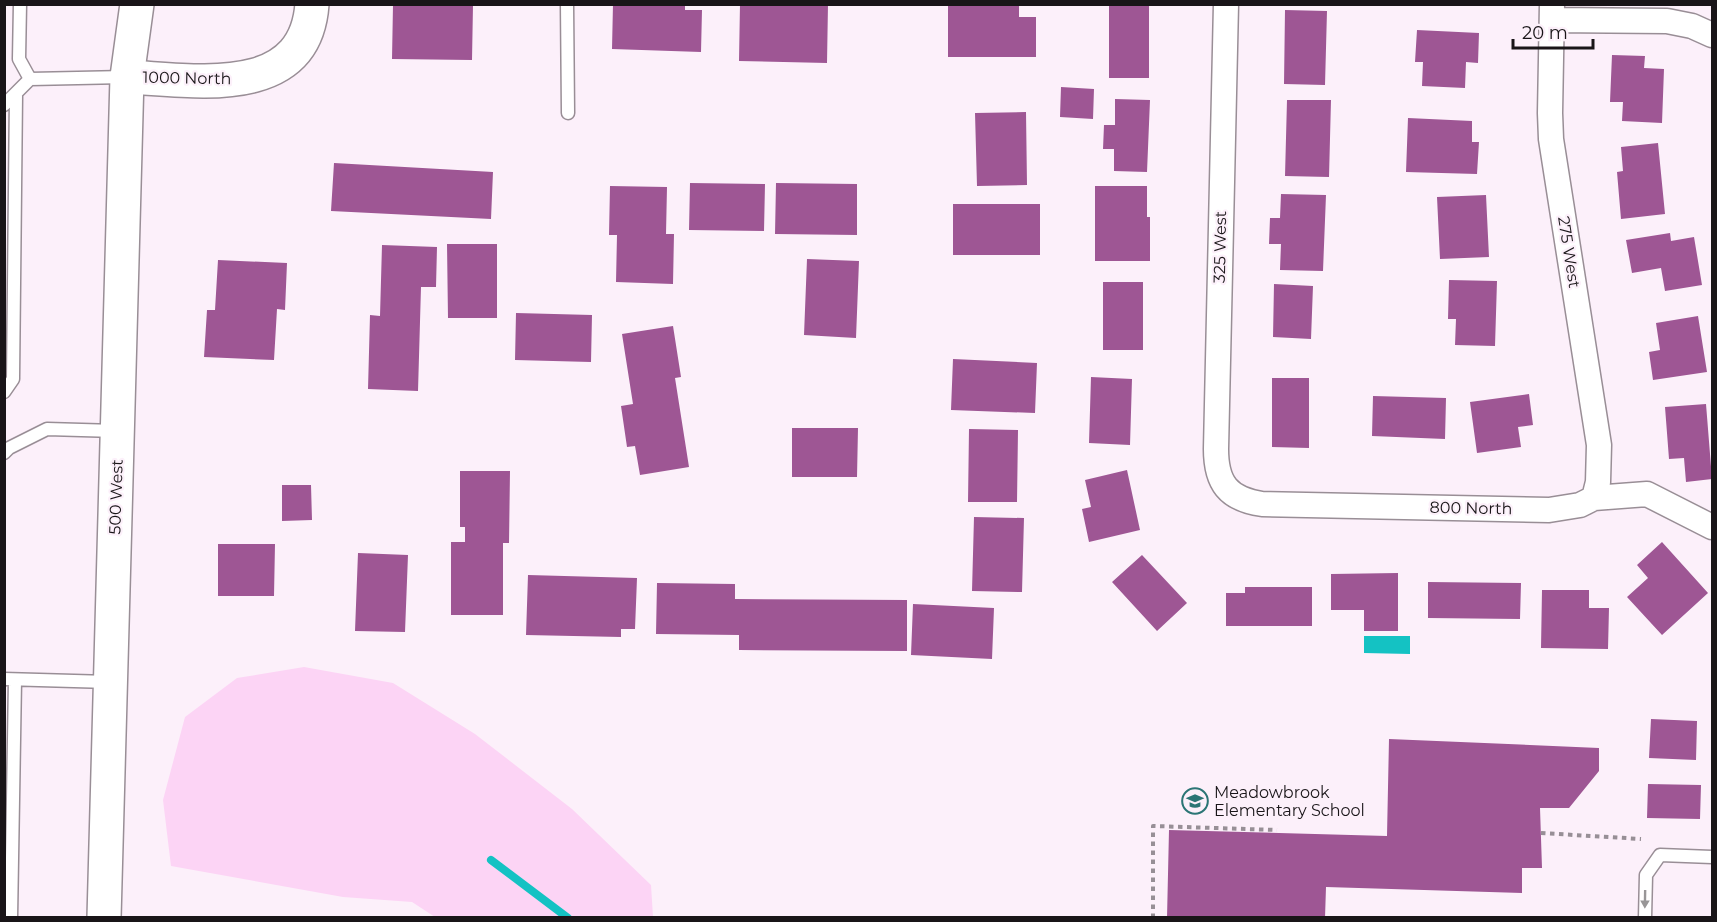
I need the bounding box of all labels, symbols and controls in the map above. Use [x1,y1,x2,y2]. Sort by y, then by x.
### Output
scale bar [1513,12,1592,50]
text: 20 m [1522,22,1568,44]
street label: 1000 North [142,68,232,88]
street label: 325 West [1210,210,1230,283]
street label: 275 West [1554,215,1584,290]
street label: 500 West [105,459,127,535]
street label: 800 North [1430,498,1512,518]
place label: Meadowbrook Elementary School [1214,783,1365,820]
school or university icon: Meadowbrook Elementary School [1180,786,1210,816]
one-way arrow [1641,889,1650,908]

